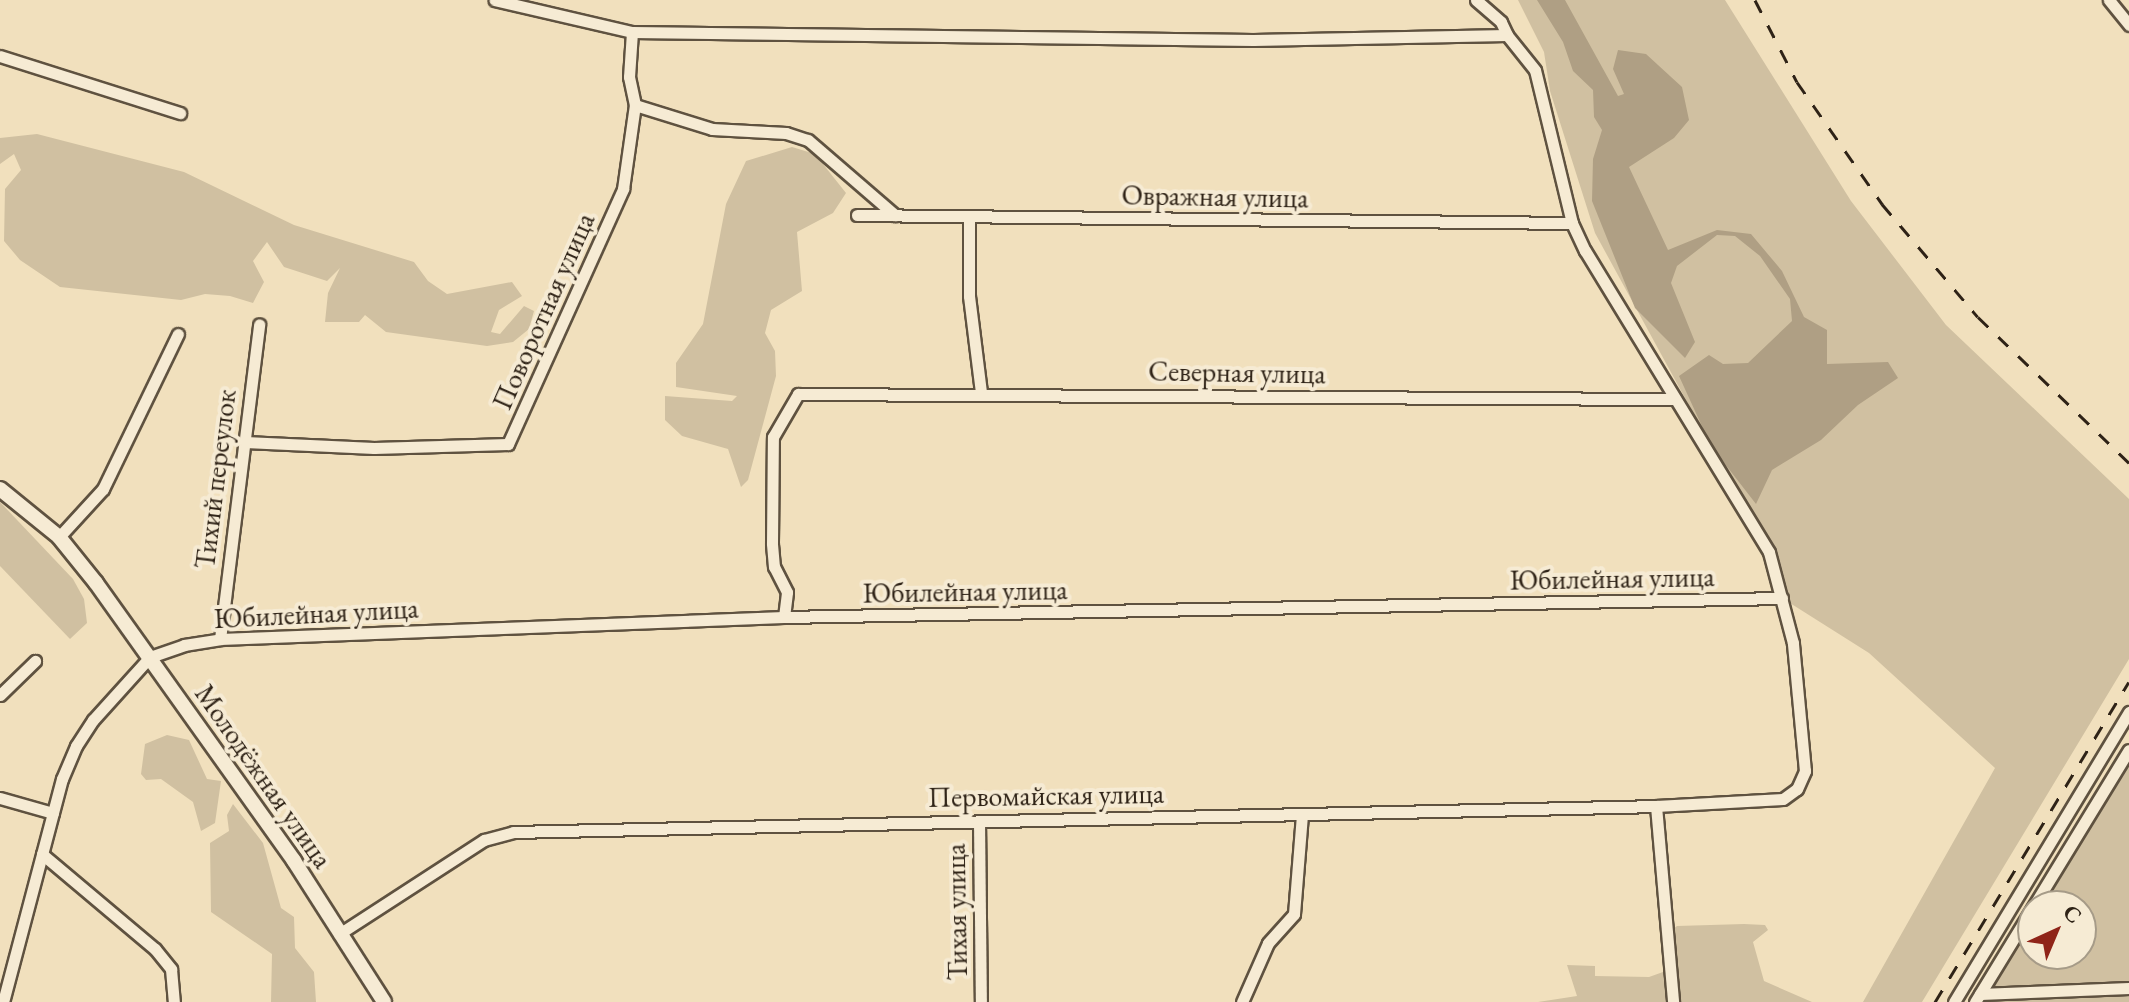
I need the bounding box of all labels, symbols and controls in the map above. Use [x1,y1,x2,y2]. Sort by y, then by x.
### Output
street label: Овражная улица [1121,178,1309,214]
street label: Поворотная улица [485,207,601,415]
street label: Северная улица [1148,354,1326,390]
street label: Тихий переулок [187,387,243,571]
street label: Юбилейная улица [1509,559,1715,597]
street label: Юбилейная улица [862,572,1068,610]
street label: Юбилейная улица [213,591,419,635]
street label: Молодёжная улица [188,678,340,874]
street label: Первомайская улица [928,776,1164,814]
street label: Тихая улица [938,843,974,981]
north arrow [2017,890,2097,970]
text: С [2057,898,2088,930]

